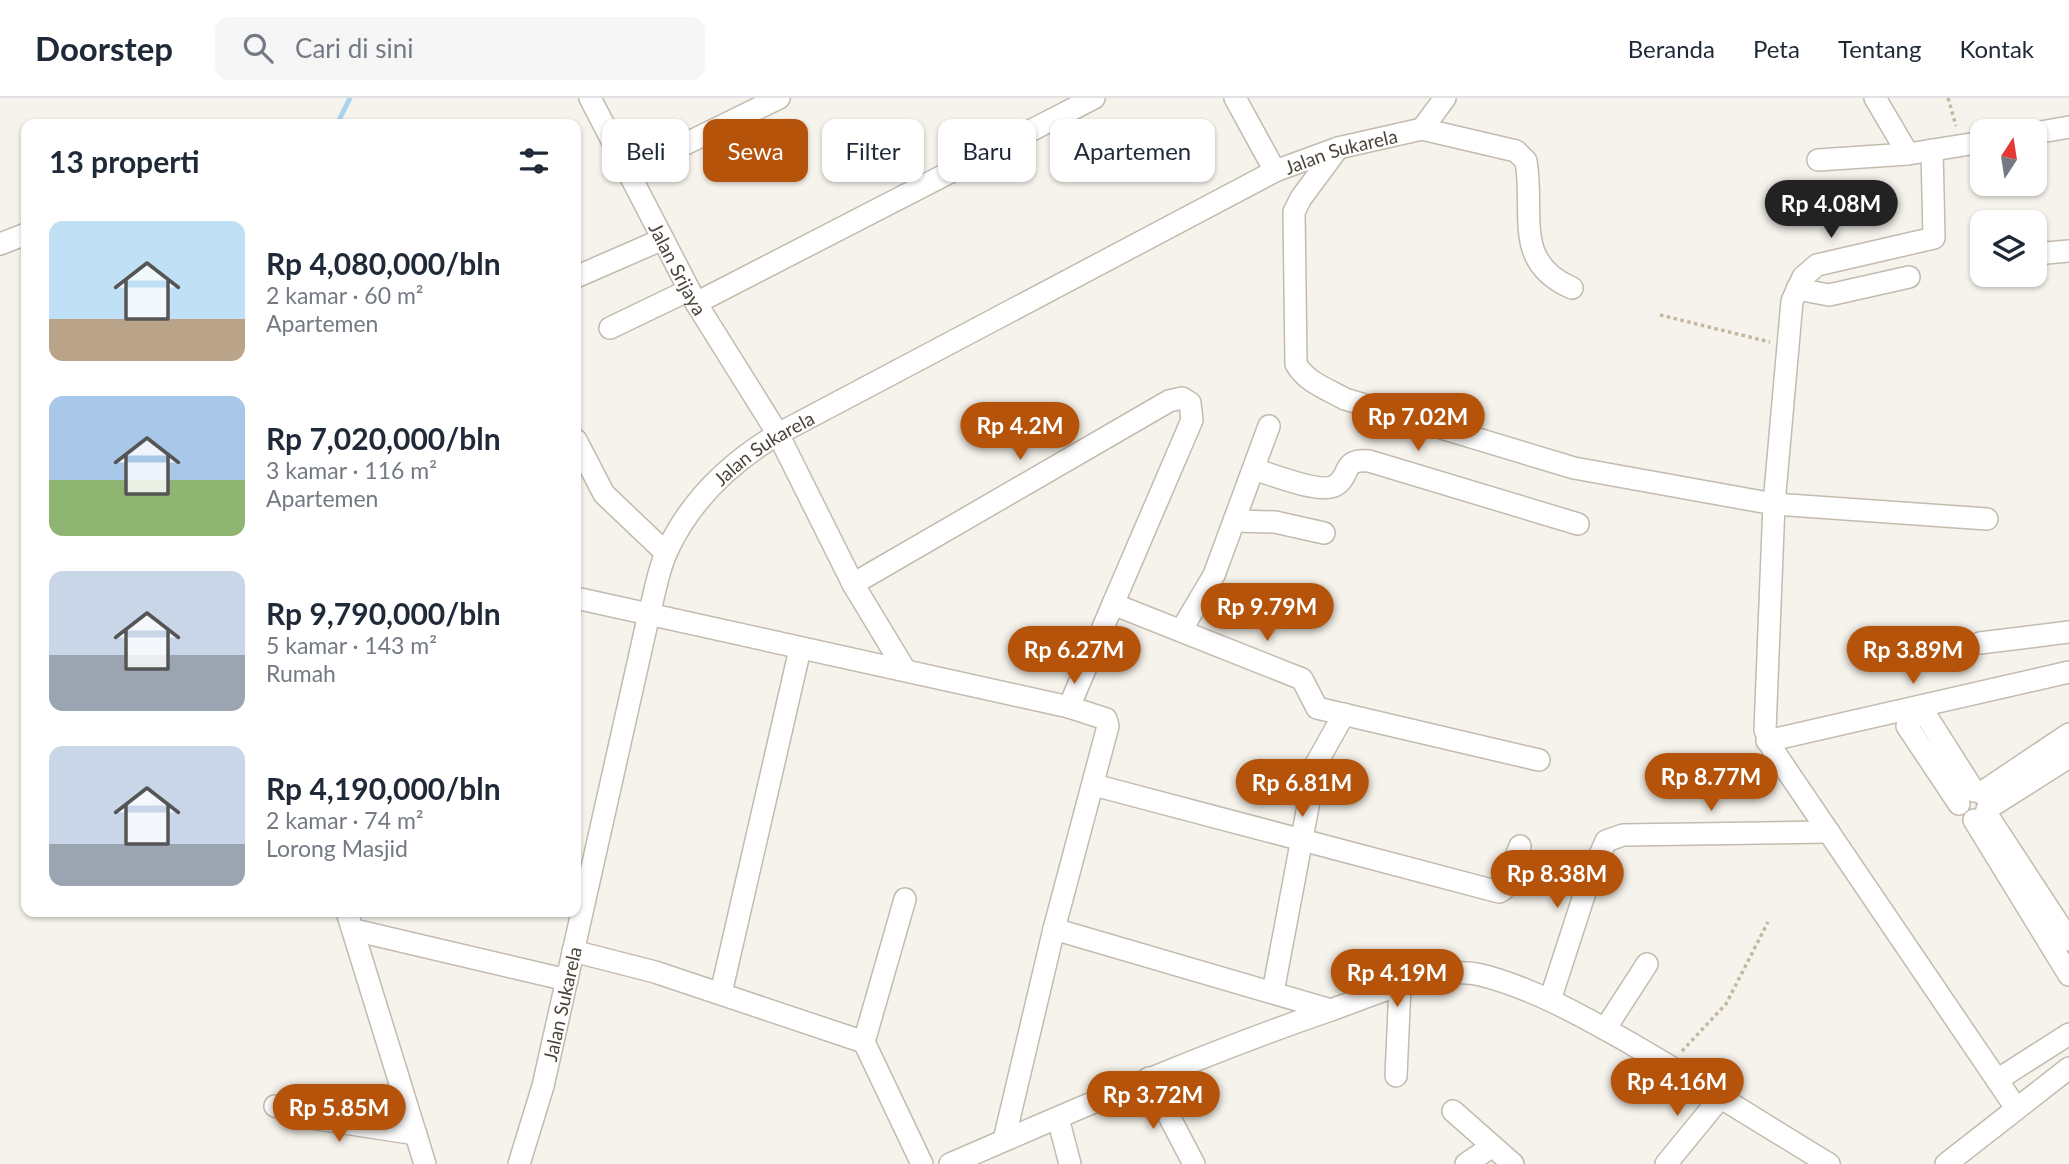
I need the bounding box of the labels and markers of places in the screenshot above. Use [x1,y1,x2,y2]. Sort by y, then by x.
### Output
pin: Rp 4.08M [1759,180,1903,240]
pin: Rp 7.02M [1346,394,1490,453]
pin: Rp 4.2M [955,402,1085,462]
pin: Rp 9.79M [1195,584,1339,643]
pin: Rp 6.27M [1002,626,1146,686]
pin: Rp 3.89M [1841,626,1985,686]
pin: Rp 8.77M [1639,754,1783,813]
pin: Rp 6.81M [1230,760,1374,819]
pin: Rp 8.38M [1485,850,1629,910]
pin: Rp 4.19M [1325,950,1469,1009]
pin: Rp 4.16M [1605,1058,1749,1118]
pin: Rp 3.72M [1081,1072,1225,1131]
pin: Rp 5.85M [267,1084,411,1144]

